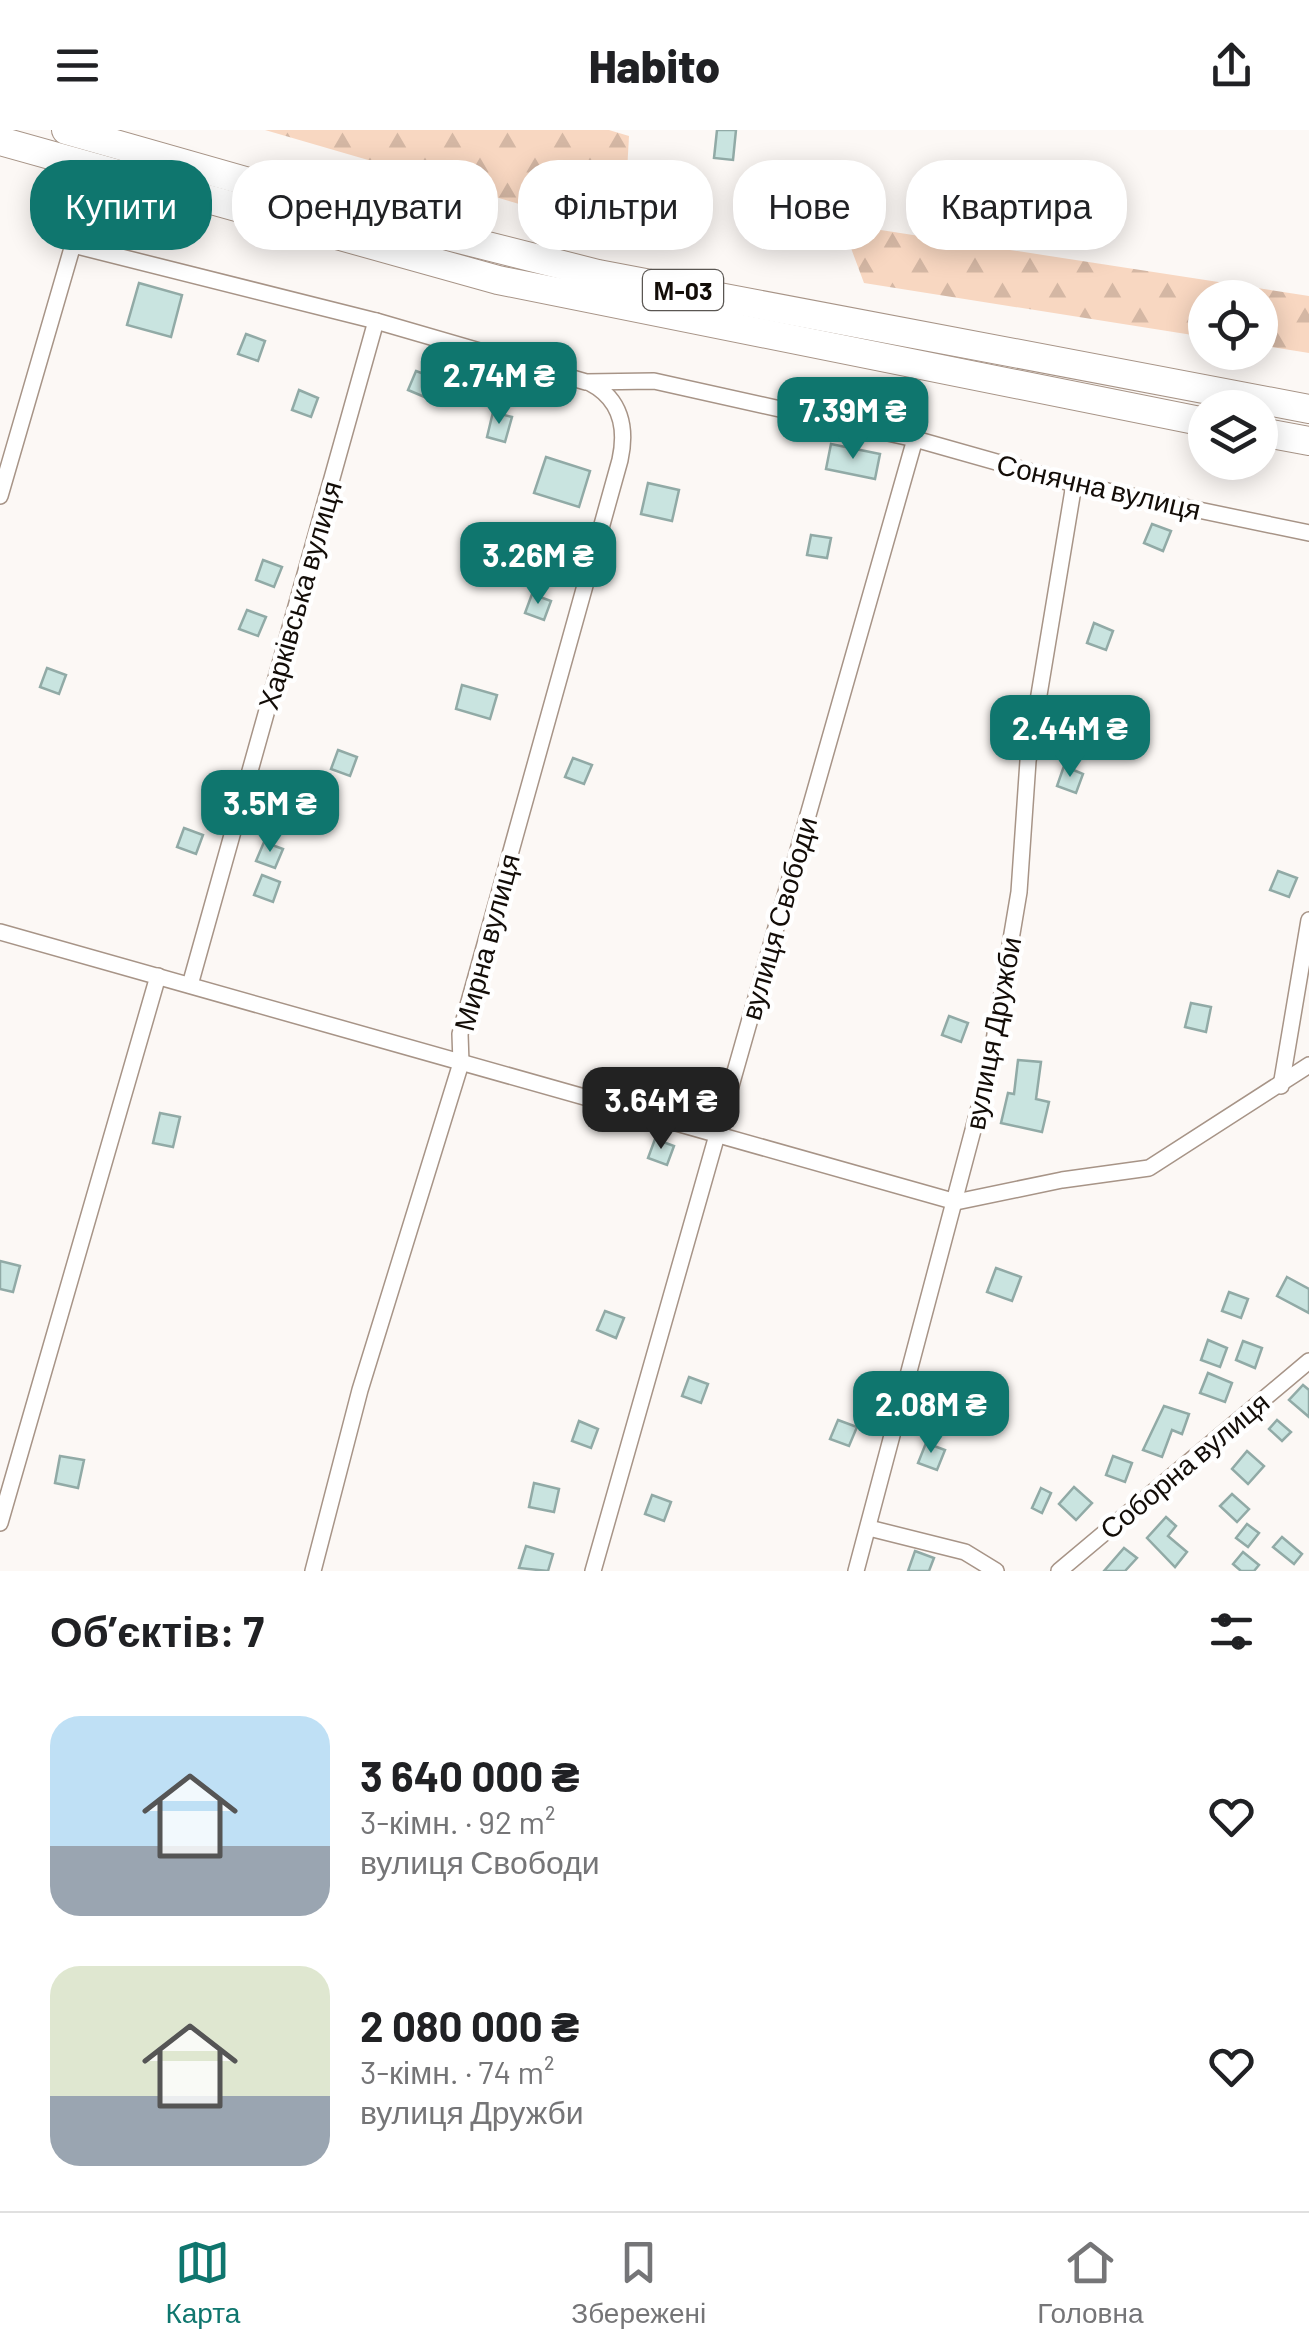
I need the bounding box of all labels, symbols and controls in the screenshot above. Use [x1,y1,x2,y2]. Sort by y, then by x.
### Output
icon: menu [50,38,105,93]
text: Habito [589,38,720,92]
icon: share [1204,38,1259,93]
chip: Купити [30,160,212,250]
chip: Орендувати [232,160,498,250]
chip: Фільтри [518,160,713,250]
chip: Нове [733,160,886,250]
chip: Квартира [906,160,1127,250]
road number: М-03 [643,270,723,310]
map controls [1188,280,1278,480]
button: locate [1188,280,1278,370]
pin: 2.74M ₴ [407,342,591,427]
text: 2.74M ₴ [443,355,555,393]
pin: 7.39M ₴ [761,377,945,462]
text: 7.39M ₴ [799,390,907,428]
button: layers [1188,390,1278,480]
street label: Сонячна вулиця [994,446,1204,526]
street label: Харківська вулиця [250,477,348,713]
pin: 3.26M ₴ [446,522,630,607]
text: 3.26M ₴ [482,535,594,573]
pin: 2.44M ₴ [978,695,1162,780]
text: 2.44M ₴ [1012,708,1128,746]
pin: 3.5M ₴ [189,770,351,855]
text: 3.5M ₴ [223,783,317,821]
street label: вулиця Свободи [733,813,823,1023]
street label: Мирна вулиця [446,850,526,1034]
street label: вулиця Дружби [957,934,1027,1132]
pin: 3.64M ₴ [569,1067,753,1152]
text: 3.64M ₴ [604,1080,718,1118]
pin: 2.08M ₴ [839,1371,1023,1456]
text: 2.08M ₴ [875,1384,987,1422]
street label: Соборна вулиця [1092,1384,1276,1546]
icon: filters [1204,1604,1259,1659]
text: Об’єктів: 7 [50,1605,264,1655]
text: 3 640 000 ₴ [360,1750,580,1800]
icon: home [130,1756,250,1876]
icon: heart [1204,1789,1259,1844]
text: 3-кімн. · 92 m² [360,1802,555,1840]
text: вулиця Свободи [360,1842,600,1880]
text: 2 080 000 ₴ [360,2000,579,2050]
icon: home [130,2006,250,2126]
icon: heart [1204,2039,1259,2094]
text: 3-кімн. · 74 m² [360,2052,554,2090]
text: вулиця Дружби [360,2092,584,2130]
tab: Карта [165,2235,240,2330]
tab: Збережені [571,2235,706,2330]
tab: Головна [1037,2235,1144,2330]

